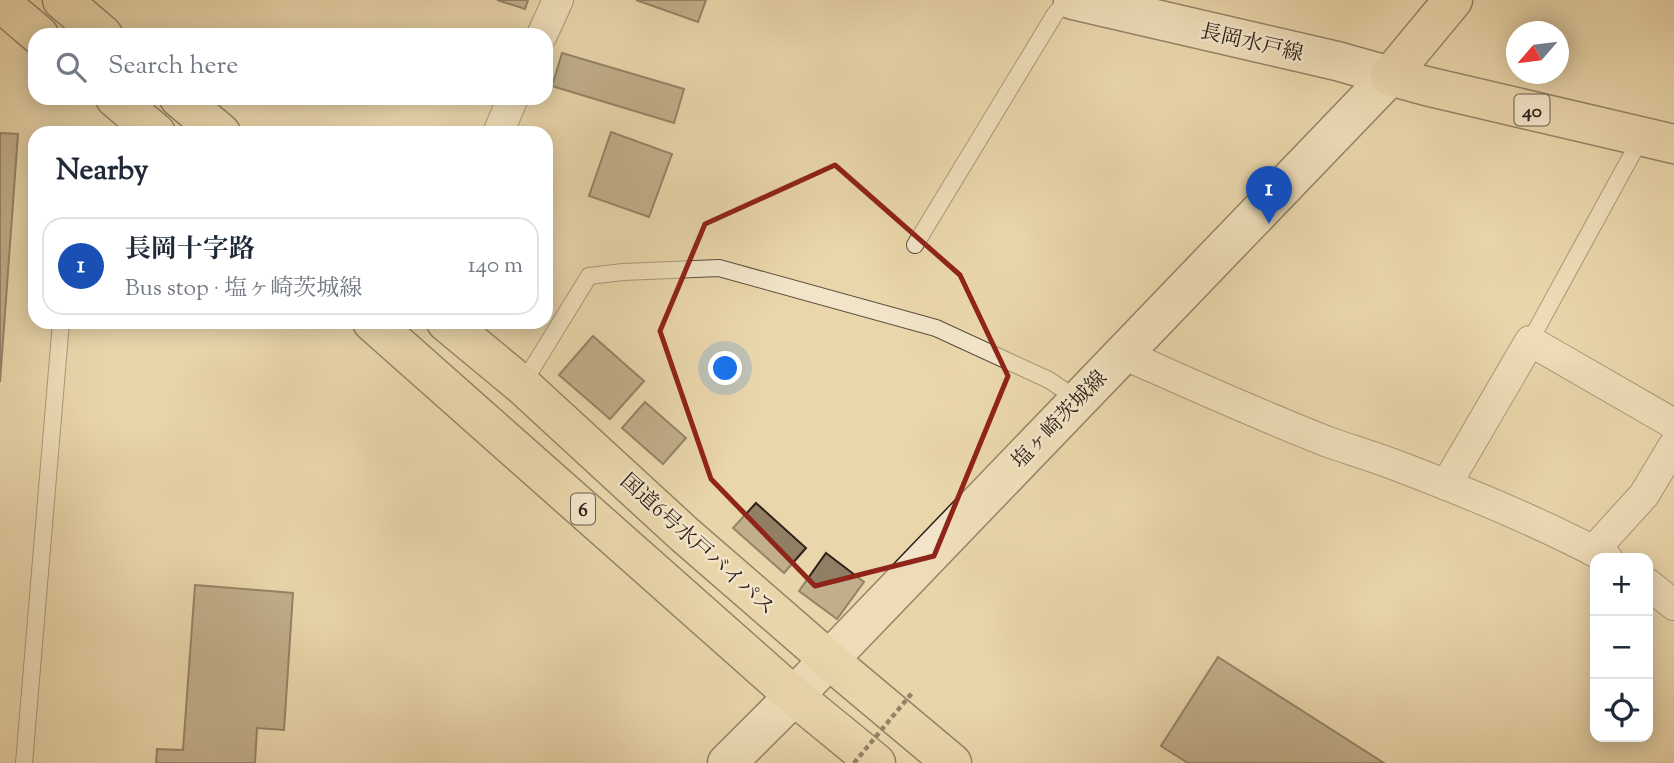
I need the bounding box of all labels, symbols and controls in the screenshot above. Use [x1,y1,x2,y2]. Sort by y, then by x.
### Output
street label: 長岡水戸線 [1197,18,1306,70]
north arrow [1506,21,1569,84]
search box [28,28,553,105]
icon: search [52,48,90,86]
text: Search here [108,48,238,85]
road number: 40 [1514,94,1550,125]
text: Nearby [56,150,148,193]
pin: 1 [1246,166,1292,224]
text: 長岡十字路 [125,232,255,269]
text: 1 [77,250,85,283]
text: 140 m [468,250,523,283]
text: Bus stop · 塩ヶ崎茨城線 [125,273,362,306]
your location [708,351,742,385]
street label: 塩ヶ崎茨城線 [1006,365,1115,476]
street label: 国道6号水戸バイパス [613,468,781,623]
road number: 6 [571,494,595,524]
map controls [1590,553,1653,742]
button: + [1590,553,1653,616]
button: − [1590,616,1653,679]
button: locate [1590,679,1653,742]

